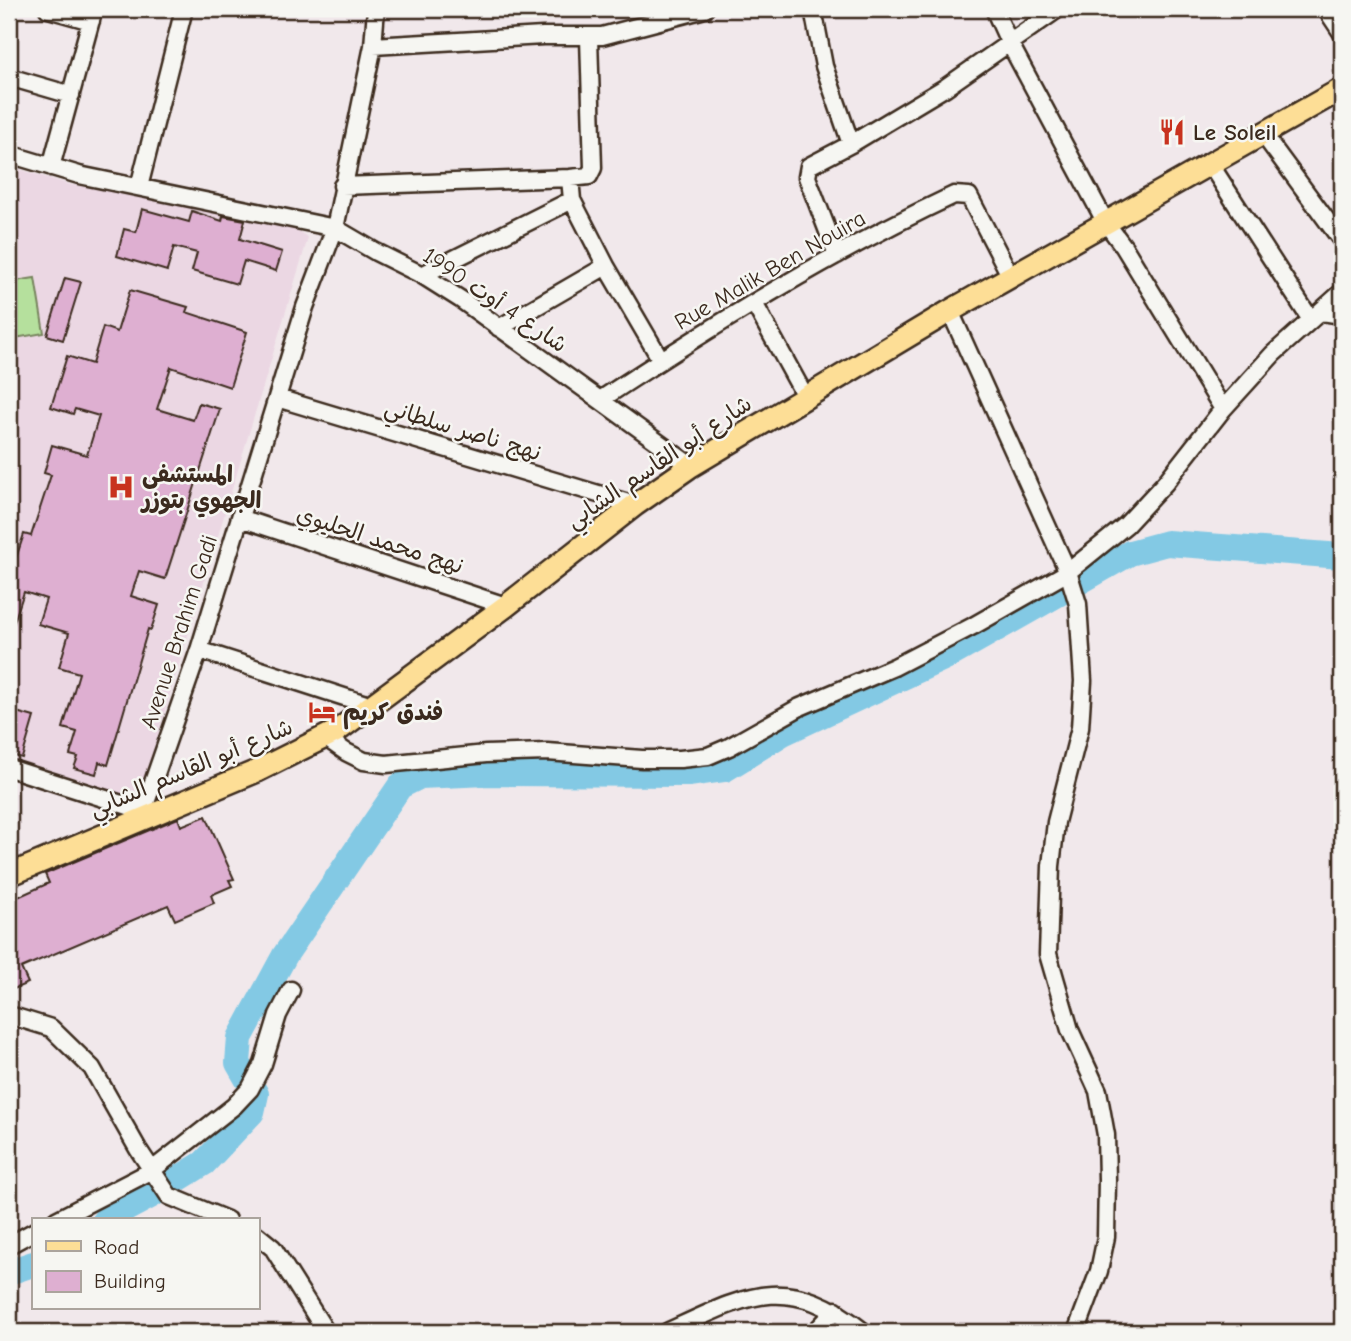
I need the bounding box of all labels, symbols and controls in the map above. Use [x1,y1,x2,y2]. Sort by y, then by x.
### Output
restaurant icon: Le Soleil [1157,117,1187,147]
place label: Le Soleil [1193,119,1276,146]
street label: Rue Malik Ben Nouira [670,204,870,336]
street label: شارع 4 أوت 1990 [417,241,573,360]
street label: شارع أبو القاسم الشابي [561,389,761,540]
street label: نهج ناصر سلطاني [379,393,544,473]
place label: المستشفى الجهوي بتوزر [140,461,261,518]
hospital icon: المستشفى الجهوي بتوزر [106,472,136,502]
street label: نهج محمد الحليوي [292,500,467,583]
street label: Avenue Brahim Gadi [135,532,223,732]
hotel icon: فندق كريم [307,697,337,727]
place label: فندق كريم [343,699,443,730]
street label: شارع أبو القاسم الشابي [85,712,299,829]
legend [32,1218,259,1310]
text: Road [94,1235,139,1259]
text: Building [94,1269,166,1293]

